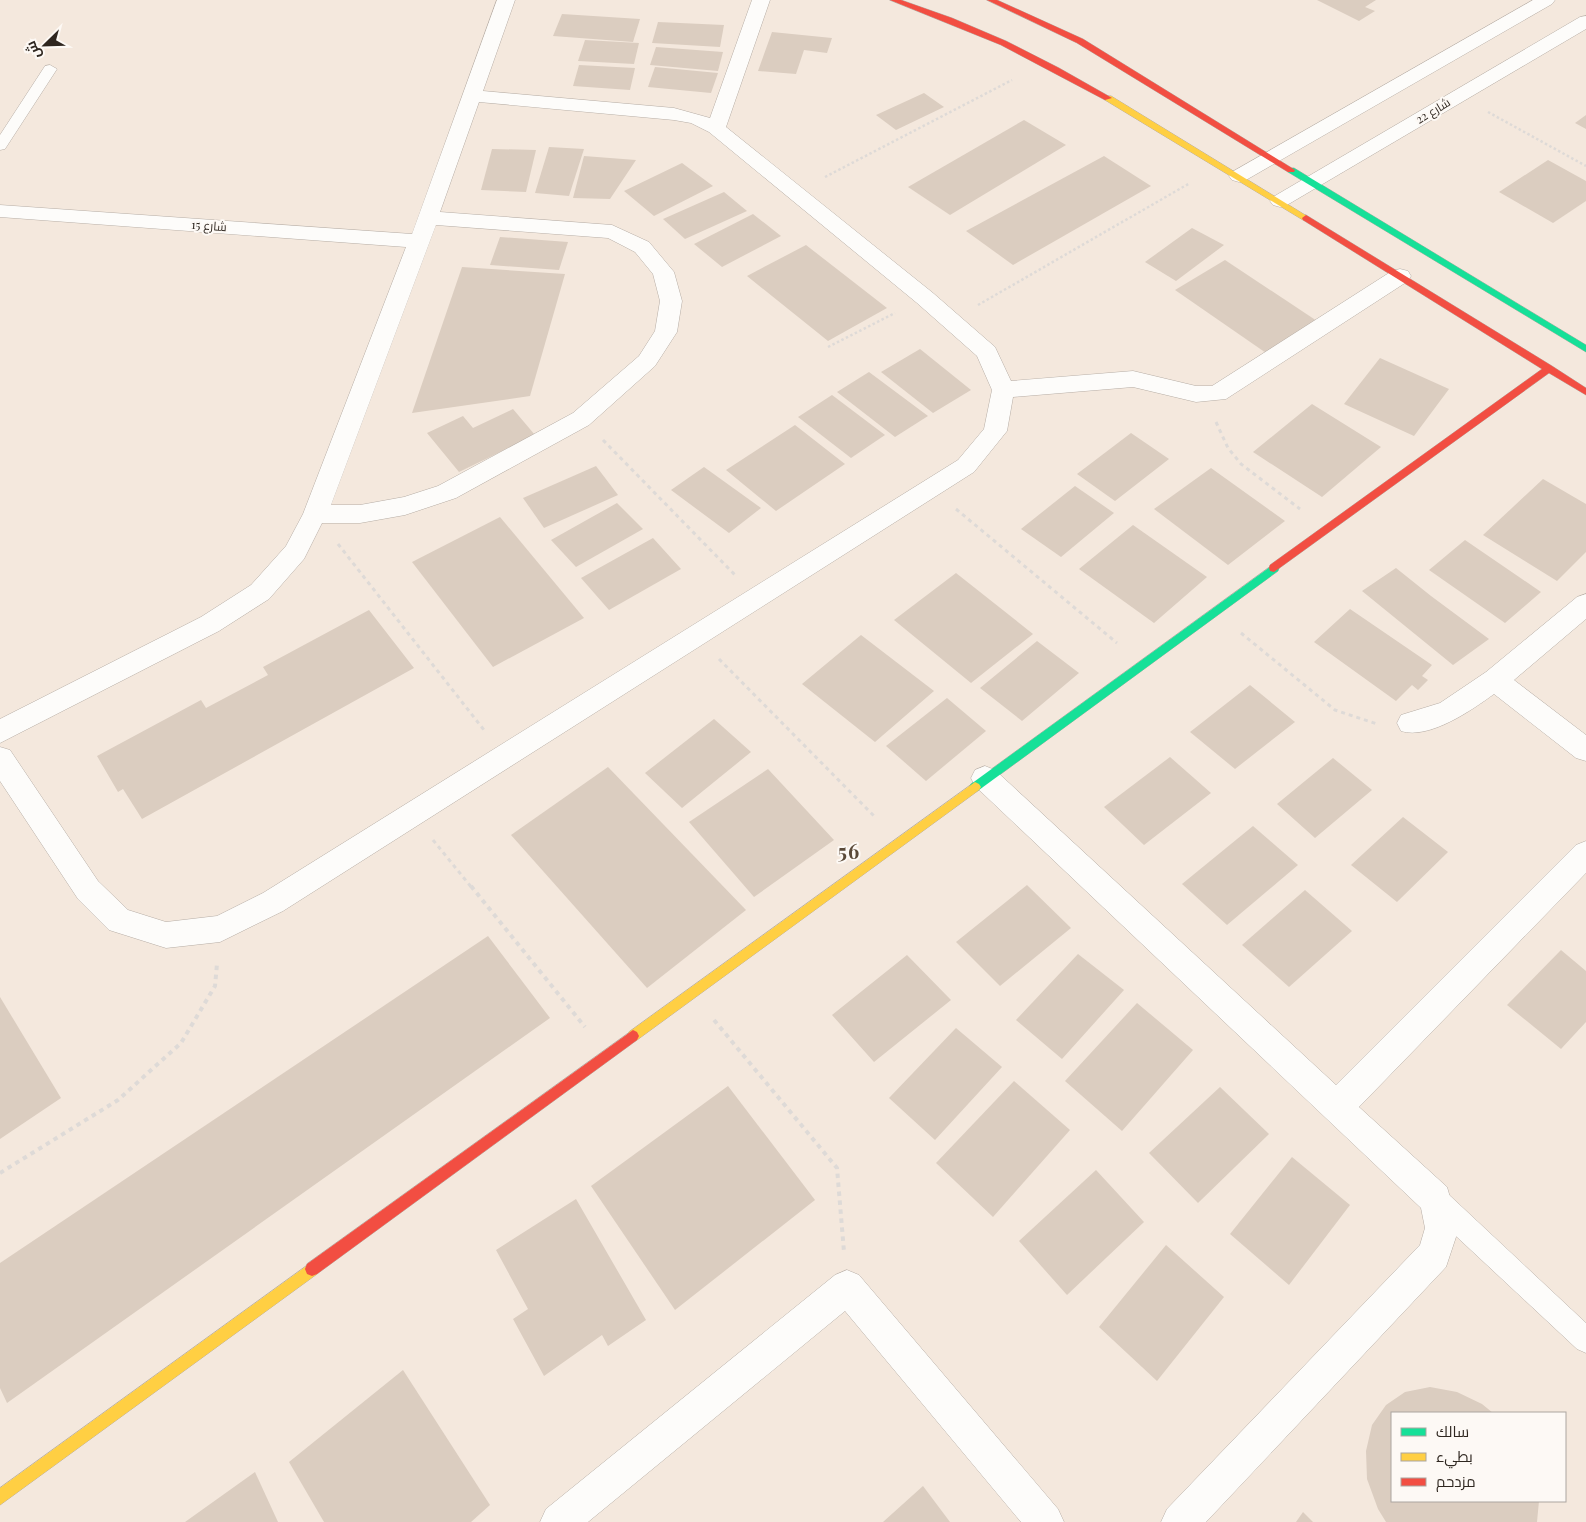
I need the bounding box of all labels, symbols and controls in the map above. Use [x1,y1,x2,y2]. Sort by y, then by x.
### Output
north arrow [20,20,70,70]
text: ش [20,38,45,62]
street label: شارع 22 [1412,94,1453,128]
street label: شارع 15 [191,216,227,235]
district label: 56 [838,837,860,864]
legend [1391,1412,1566,1502]
text: سالك [1436,1421,1469,1441]
text: بطيء [1436,1446,1473,1469]
text: مزدحم [1436,1471,1476,1492]

